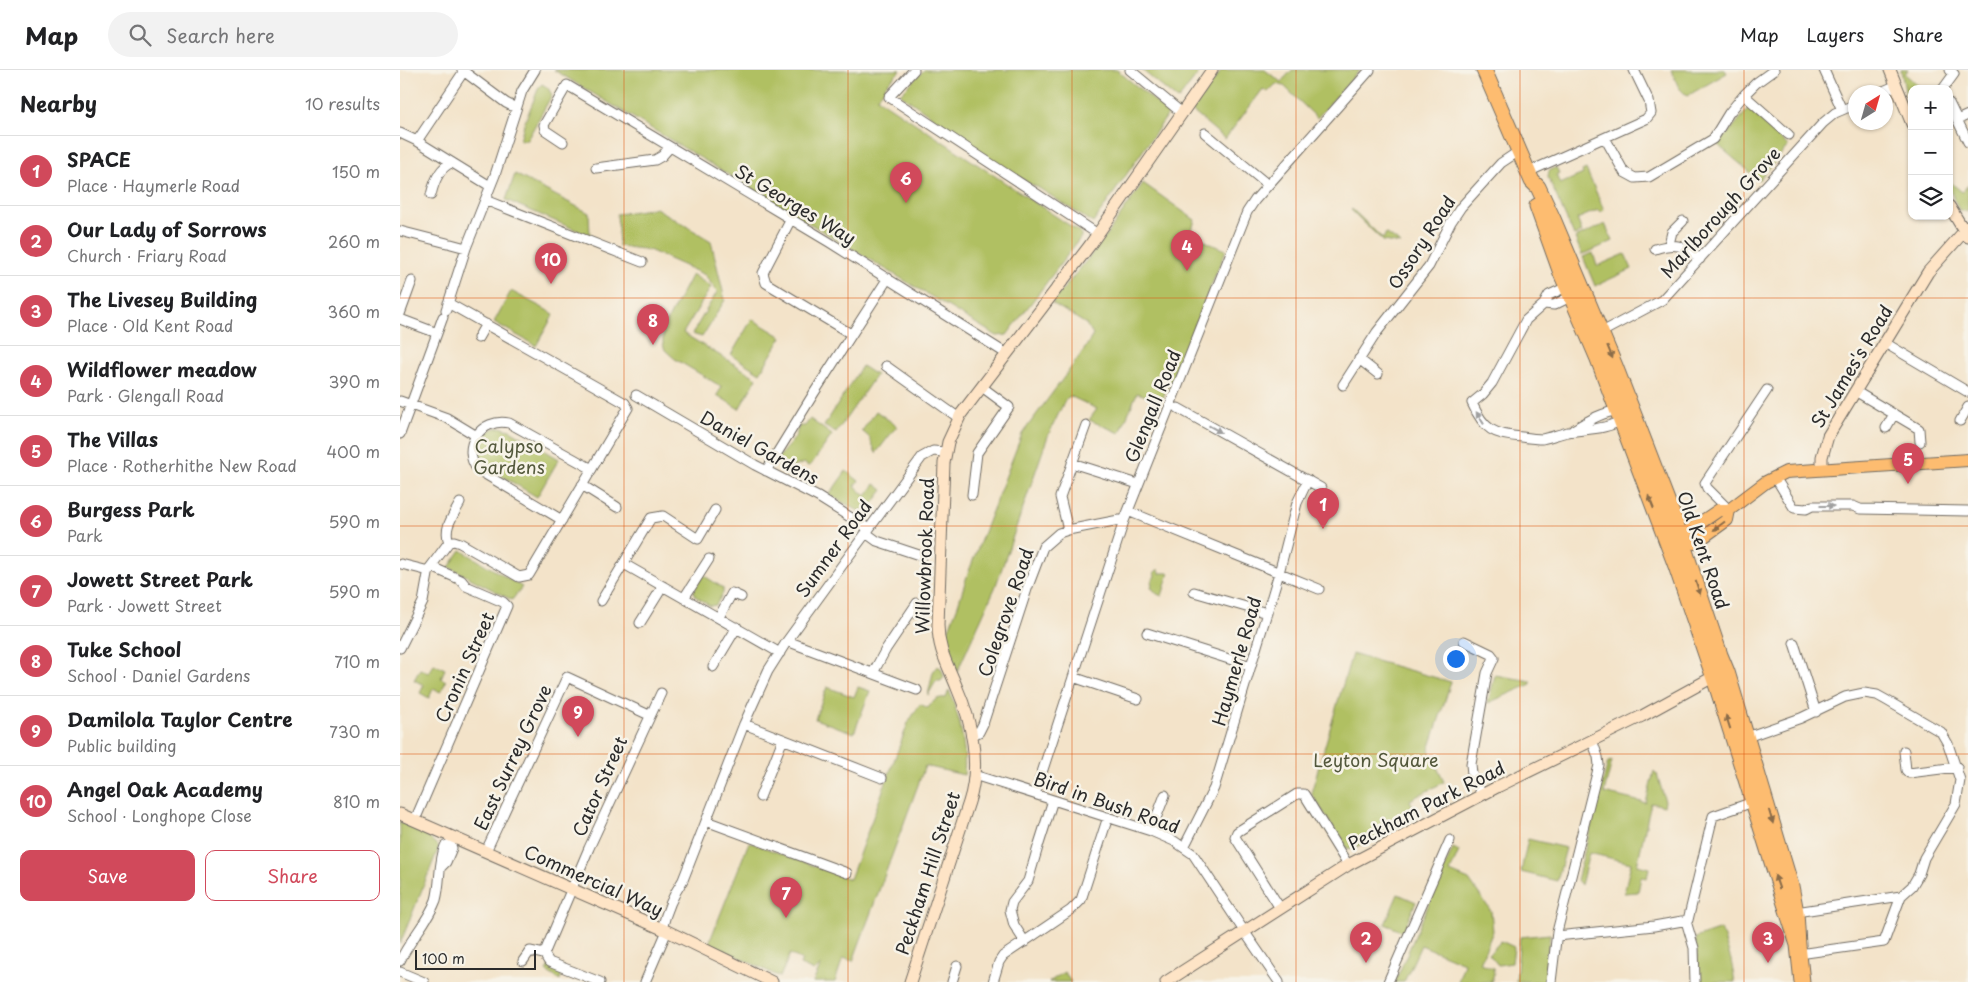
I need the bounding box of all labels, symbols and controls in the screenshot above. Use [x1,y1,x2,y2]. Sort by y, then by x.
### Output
search box [108,12,458,57]
text: Map [25,17,78,53]
icon: search [126,21,154,49]
text: Search here [166,21,275,49]
text: Map [1740,21,1779,48]
text: Layers [1807,21,1864,48]
text: Share [1892,21,1943,48]
north arrow [1848,85,1893,130]
map controls [1908,85,1953,220]
button: + [1908,85,1953,130]
text: Nearby [20,87,97,119]
text: 10 results [305,91,380,115]
button: − [1908,130,1953,175]
street label: Marlborough Grove [1654,140,1786,284]
text: SPACE [67,145,131,173]
street label: St Georges Way [730,157,862,251]
text: 1 [32,159,40,183]
text: 150 m [332,159,380,183]
pin: 6 [890,162,922,203]
text: Place · Haymerle Road [67,173,240,197]
button: layers [1908,175,1953,220]
street label: Ossory Road [1380,190,1462,294]
text: Our Lady of Sorrows [67,215,267,243]
text: 2 [30,229,42,253]
text: 260 m [328,229,380,253]
pin: 4 [1171,230,1203,271]
text: Church · Friary Road [67,243,227,267]
pin: 10 [535,243,567,284]
text: The Livesey Building [67,285,257,313]
text: 3 [31,299,41,323]
text: 360 m [328,299,380,323]
street label: St James's Road [1804,299,1898,433]
pin: 8 [637,304,669,345]
text: Place · Old Kent Road [67,313,233,337]
street label: Glengall Road [1117,345,1187,467]
one-way arrow [1606,345,1614,359]
text: Wildflower meadow [67,355,257,383]
text: 4 [31,369,41,393]
text: 390 m [329,369,380,393]
text: Park · Glengall Road [67,383,224,407]
street label: Daniel Gardens [696,403,824,491]
one-way arrow [1475,412,1485,425]
one-way arrow [1208,424,1221,433]
text: The Villas [67,425,158,453]
park label: Calypso Gardens [473,432,545,480]
text: 5 [31,439,41,463]
text: 400 m [327,439,380,463]
pin: 5 [1892,443,1924,484]
text: Place · Rotherhithe New Road [67,453,297,477]
street label: Willowbrook Road [908,477,940,635]
street label: Old Kent Road [1671,487,1737,613]
pin: 1 [1307,488,1339,529]
street label: Sumner Road [788,494,878,602]
one-way arrow [1647,494,1654,509]
text: Burgess Park [67,495,195,523]
one-way arrow [1819,502,1835,510]
text: 6 [30,509,42,533]
text: 590 m [328,509,380,533]
one-way arrow [1712,521,1726,531]
text: Park [67,523,103,547]
street label: Colegrove Road [970,544,1040,680]
text: Jowett Street Park [67,565,253,593]
text: 7 [31,579,41,603]
text: 590 m [328,579,380,603]
one-way arrow [1694,581,1702,596]
text: Park · Jowett Street [67,593,222,617]
street label: Haymerle Road [1205,593,1267,729]
street label: Cronin Street [427,607,501,727]
text: Tuke School [67,635,181,663]
your location [1443,646,1469,672]
text: 8 [31,649,41,673]
text: 710 m [334,649,380,673]
text: School · Daniel Gardens [67,663,250,687]
street label: East Surrey Grove [466,680,558,834]
pin: 9 [562,696,594,737]
text: Damilola Taylor Centre [67,705,293,733]
one-way arrow [1723,714,1731,729]
text: 9 [31,719,41,743]
text: 730 m [329,719,380,743]
street label: Cator Street [565,731,633,841]
text: Public building [67,733,177,757]
park label: Leyton Square [1313,746,1439,773]
street label: Peckham Park Road [1343,754,1509,856]
street label: Bird in Bush Road [1030,764,1184,840]
text: Angel Oak Academy [67,775,263,803]
street label: Peckham Hill Street [888,788,966,958]
text: 10 [26,789,46,813]
text: 810 m [333,789,380,813]
text: School · Longhope Close [67,803,252,827]
one-way arrow [1768,810,1776,825]
street label: Commercial Way [520,837,668,923]
button: Save [20,850,195,901]
button: Share [205,850,380,901]
one-way arrow [1773,874,1781,889]
pin: 7 [770,877,802,918]
pin: 2 [1350,922,1382,963]
pin: 3 [1752,922,1784,963]
scale bar [415,947,536,970]
text: 100 m [422,948,465,969]

